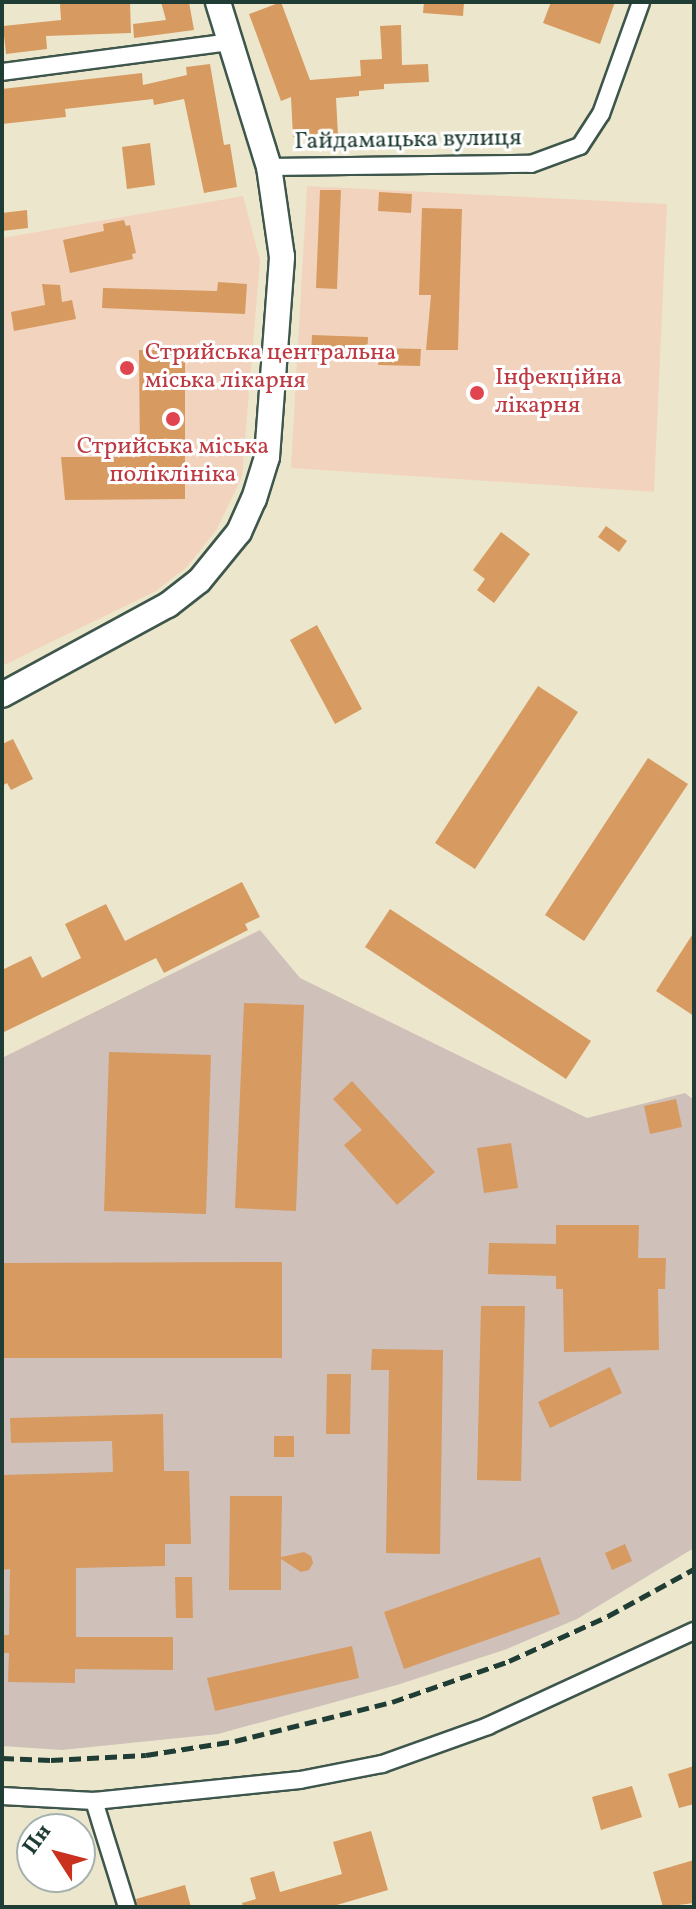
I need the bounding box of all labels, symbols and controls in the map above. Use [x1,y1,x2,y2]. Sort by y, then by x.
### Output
street label: Гайдамацька вулиця [294,125,522,157]
place label: Стрийська центральна міська лікарня [145,340,397,396]
marker: Стрийська центральна міська лікарня [116,357,138,379]
place label: Інфекційна лікарня [495,365,622,421]
marker: Інфекційна лікарня [466,382,488,404]
marker: Стрийська міська поліклініка [162,408,184,430]
place label: Стрийська міська поліклініка [77,434,269,490]
north arrow [16,1813,96,1893]
text: Пн [16,1818,60,1862]

